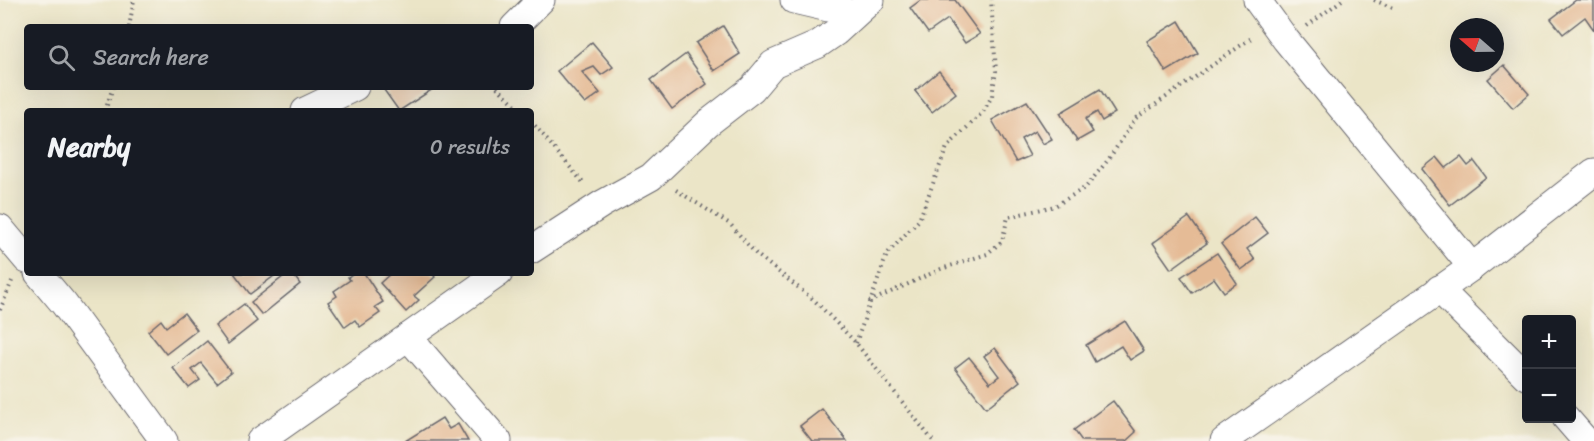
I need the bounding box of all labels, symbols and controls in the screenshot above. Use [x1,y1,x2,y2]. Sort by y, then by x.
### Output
north arrow [1450,18,1504,72]
search box [24,24,534,90]
text: Search here [93,38,209,77]
icon: search [45,41,78,74]
text: Nearby [48,124,130,170]
text: 0 results [430,130,510,165]
map controls [1522,315,1576,423]
button: + [1522,315,1576,369]
button: − [1522,369,1576,423]

